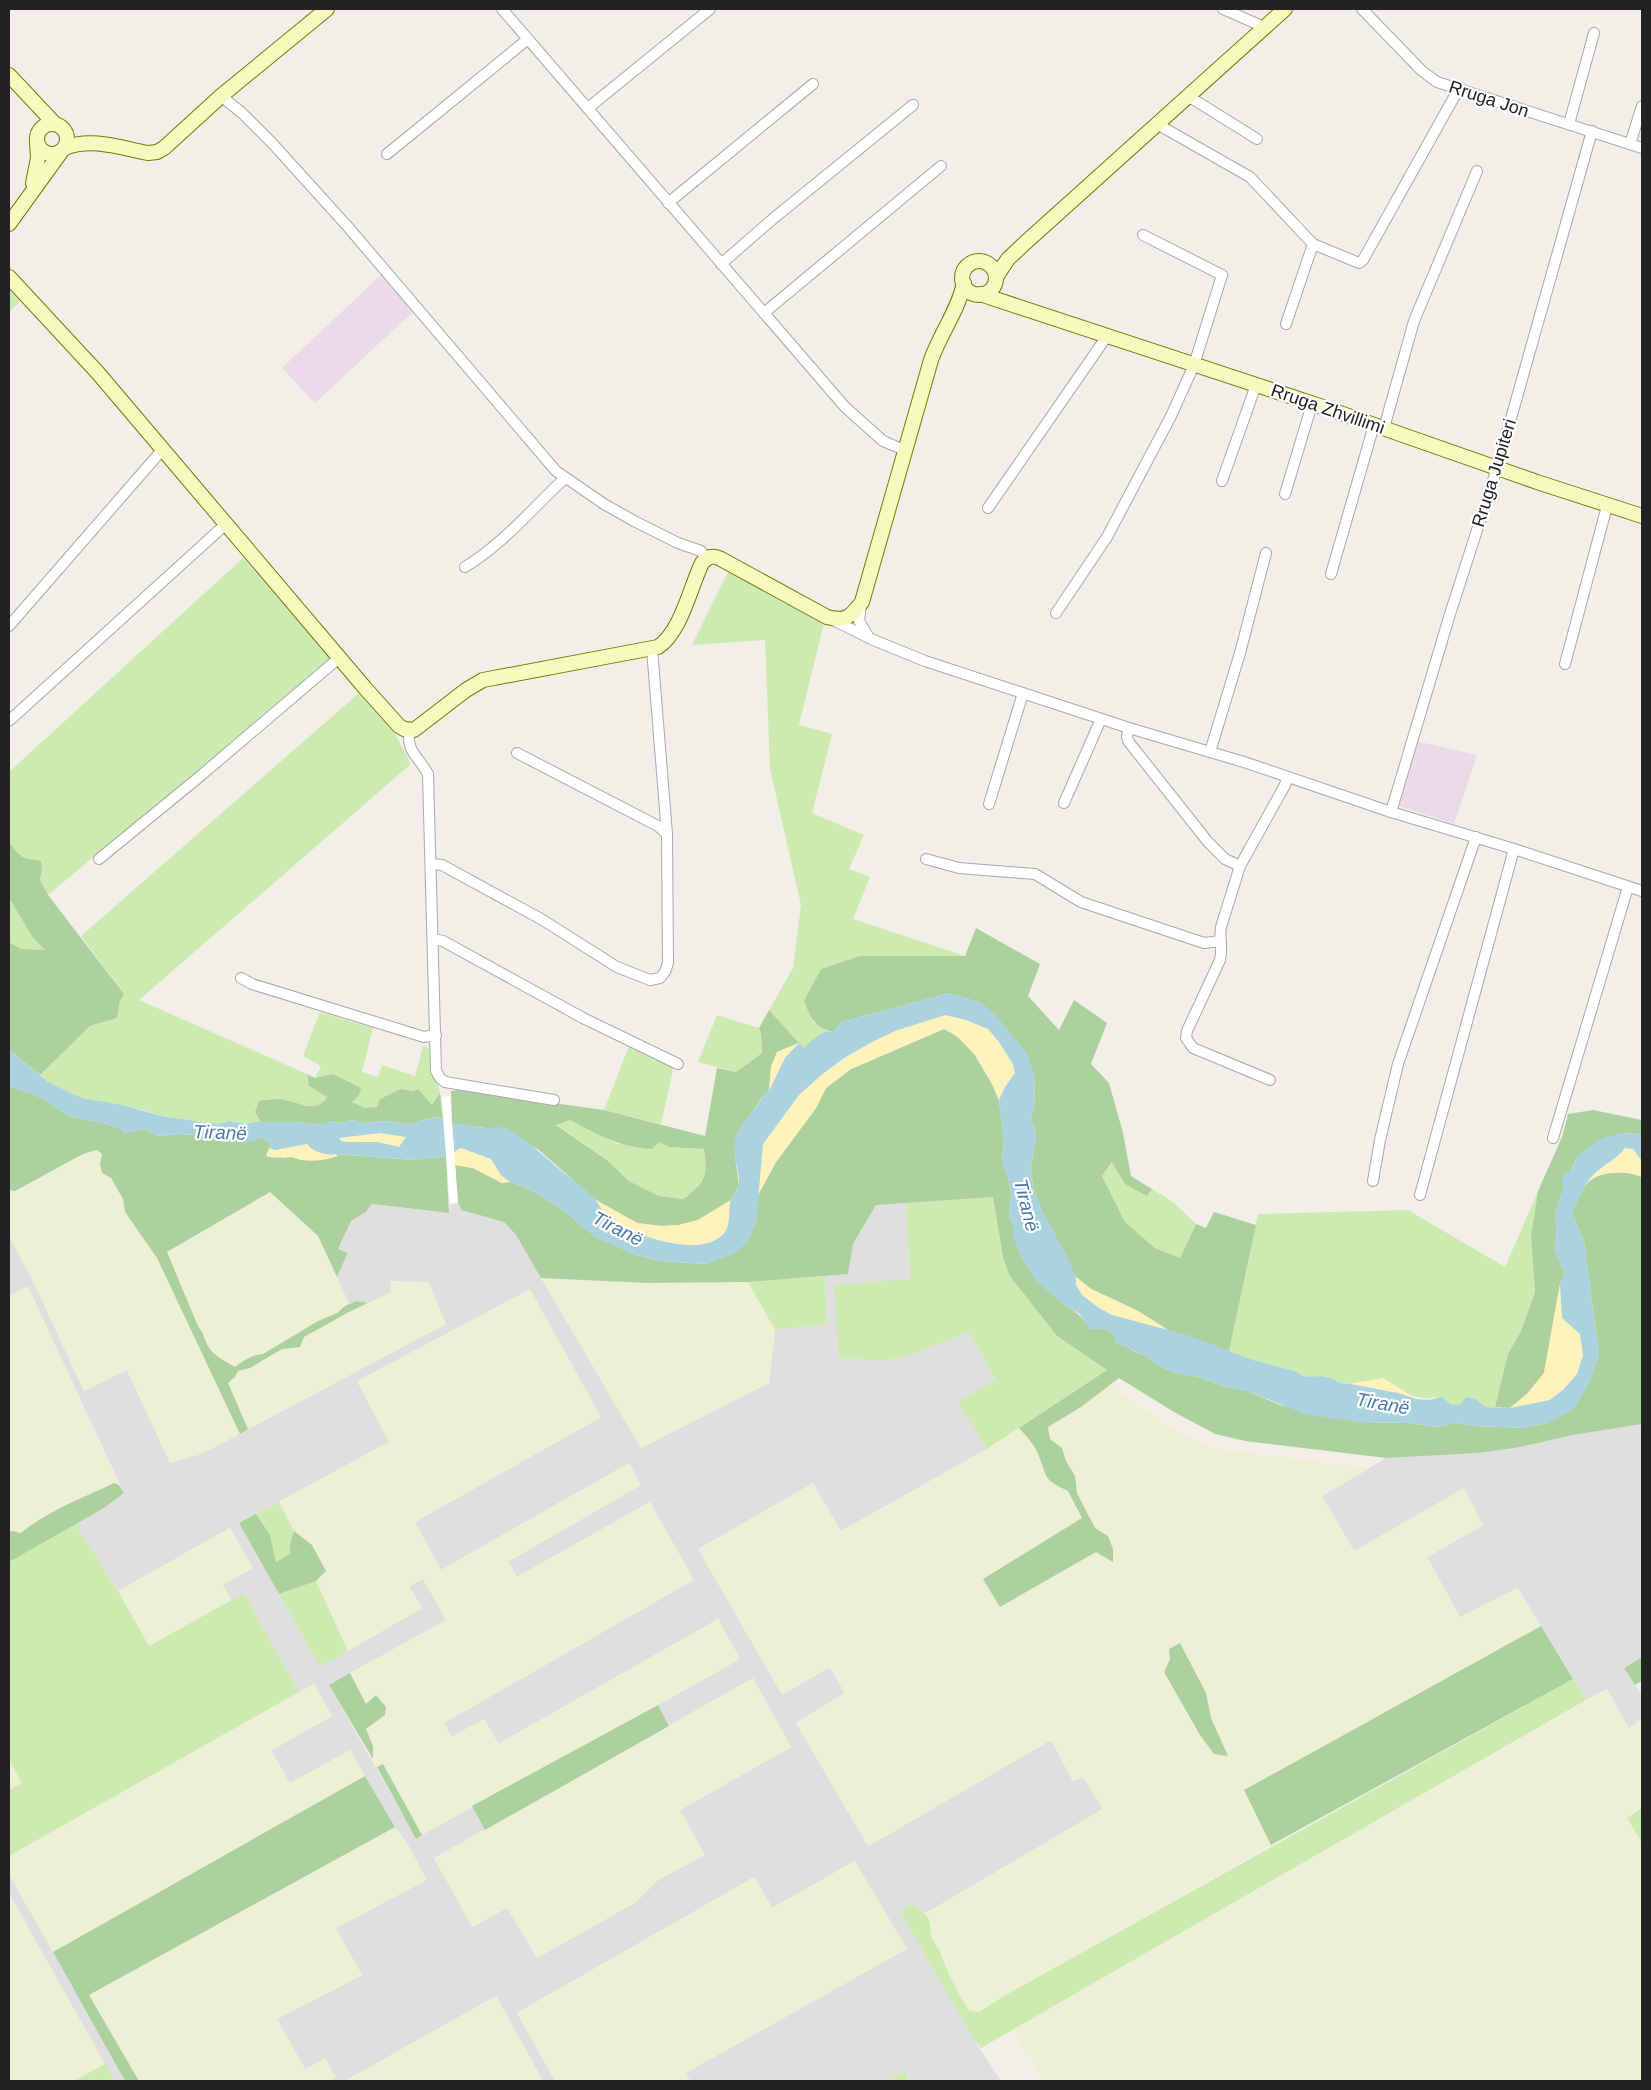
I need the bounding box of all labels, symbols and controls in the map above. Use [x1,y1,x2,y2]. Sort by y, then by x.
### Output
street label: Rruga Jon [1446,77,1532,121]
street label: Rruga Zhvillimi [1268,380,1388,438]
street label: Rruga Jupiteri [1468,416,1520,530]
water label: Tiranë [193,1121,247,1144]
water label: Tiranë [1010,1177,1043,1234]
water label: Tiranë [589,1207,646,1250]
water label: Tiranë [1355,1388,1411,1418]

